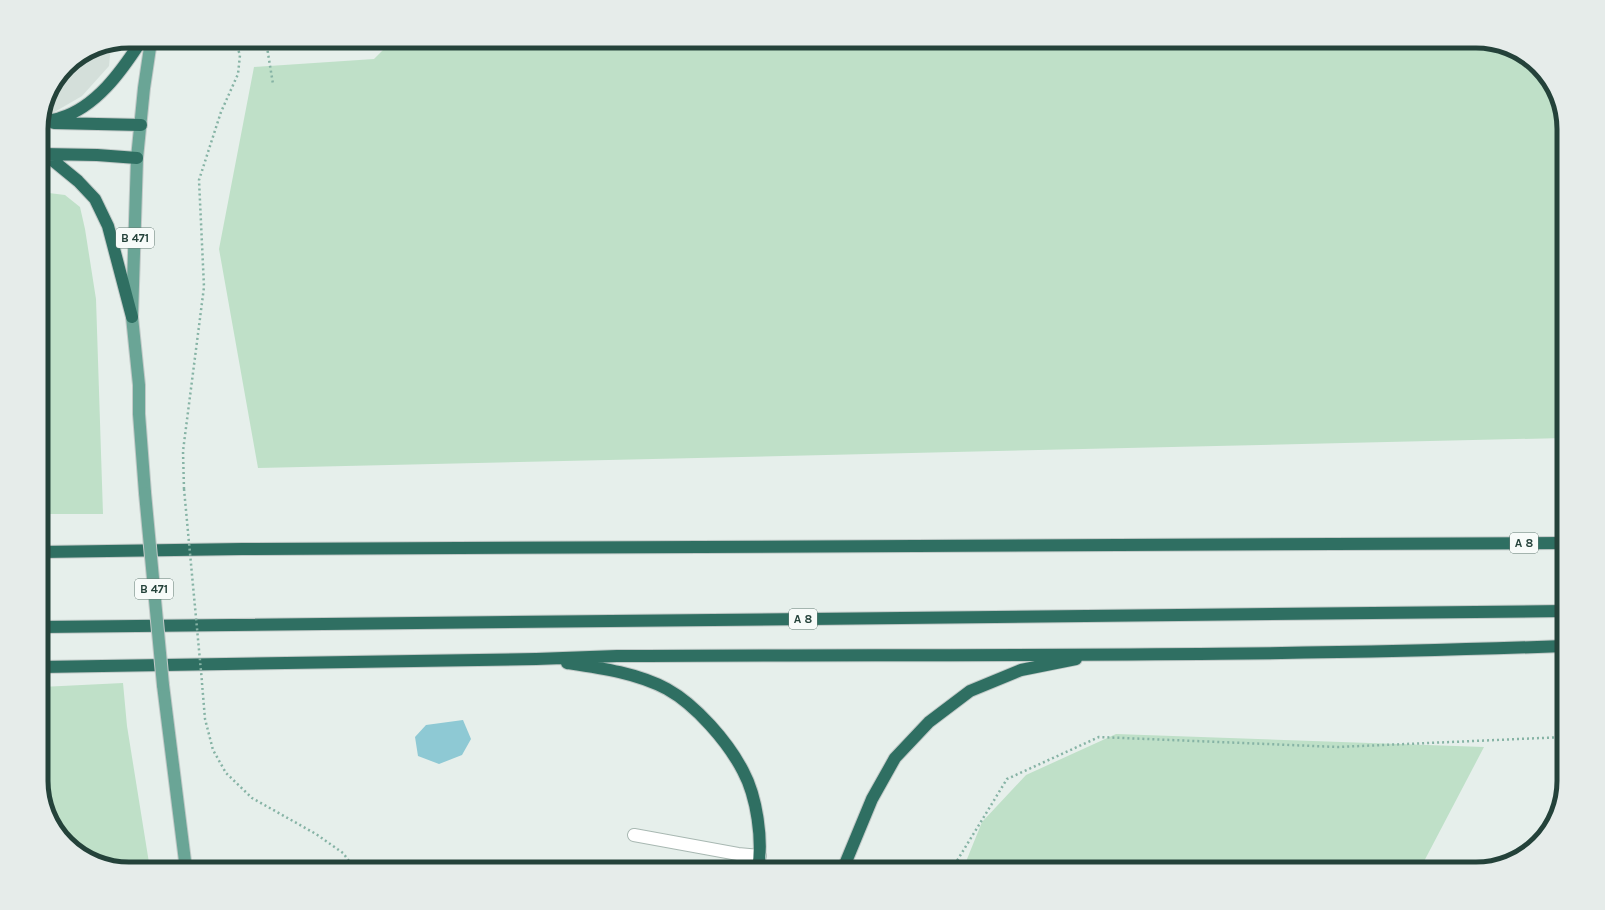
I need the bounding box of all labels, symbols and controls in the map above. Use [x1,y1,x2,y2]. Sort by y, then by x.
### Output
road number: B 471 [116,228,154,248]
road number: A 8 [1510,533,1538,553]
road number: B 471 [135,579,173,599]
road number: A 8 [789,609,817,629]

